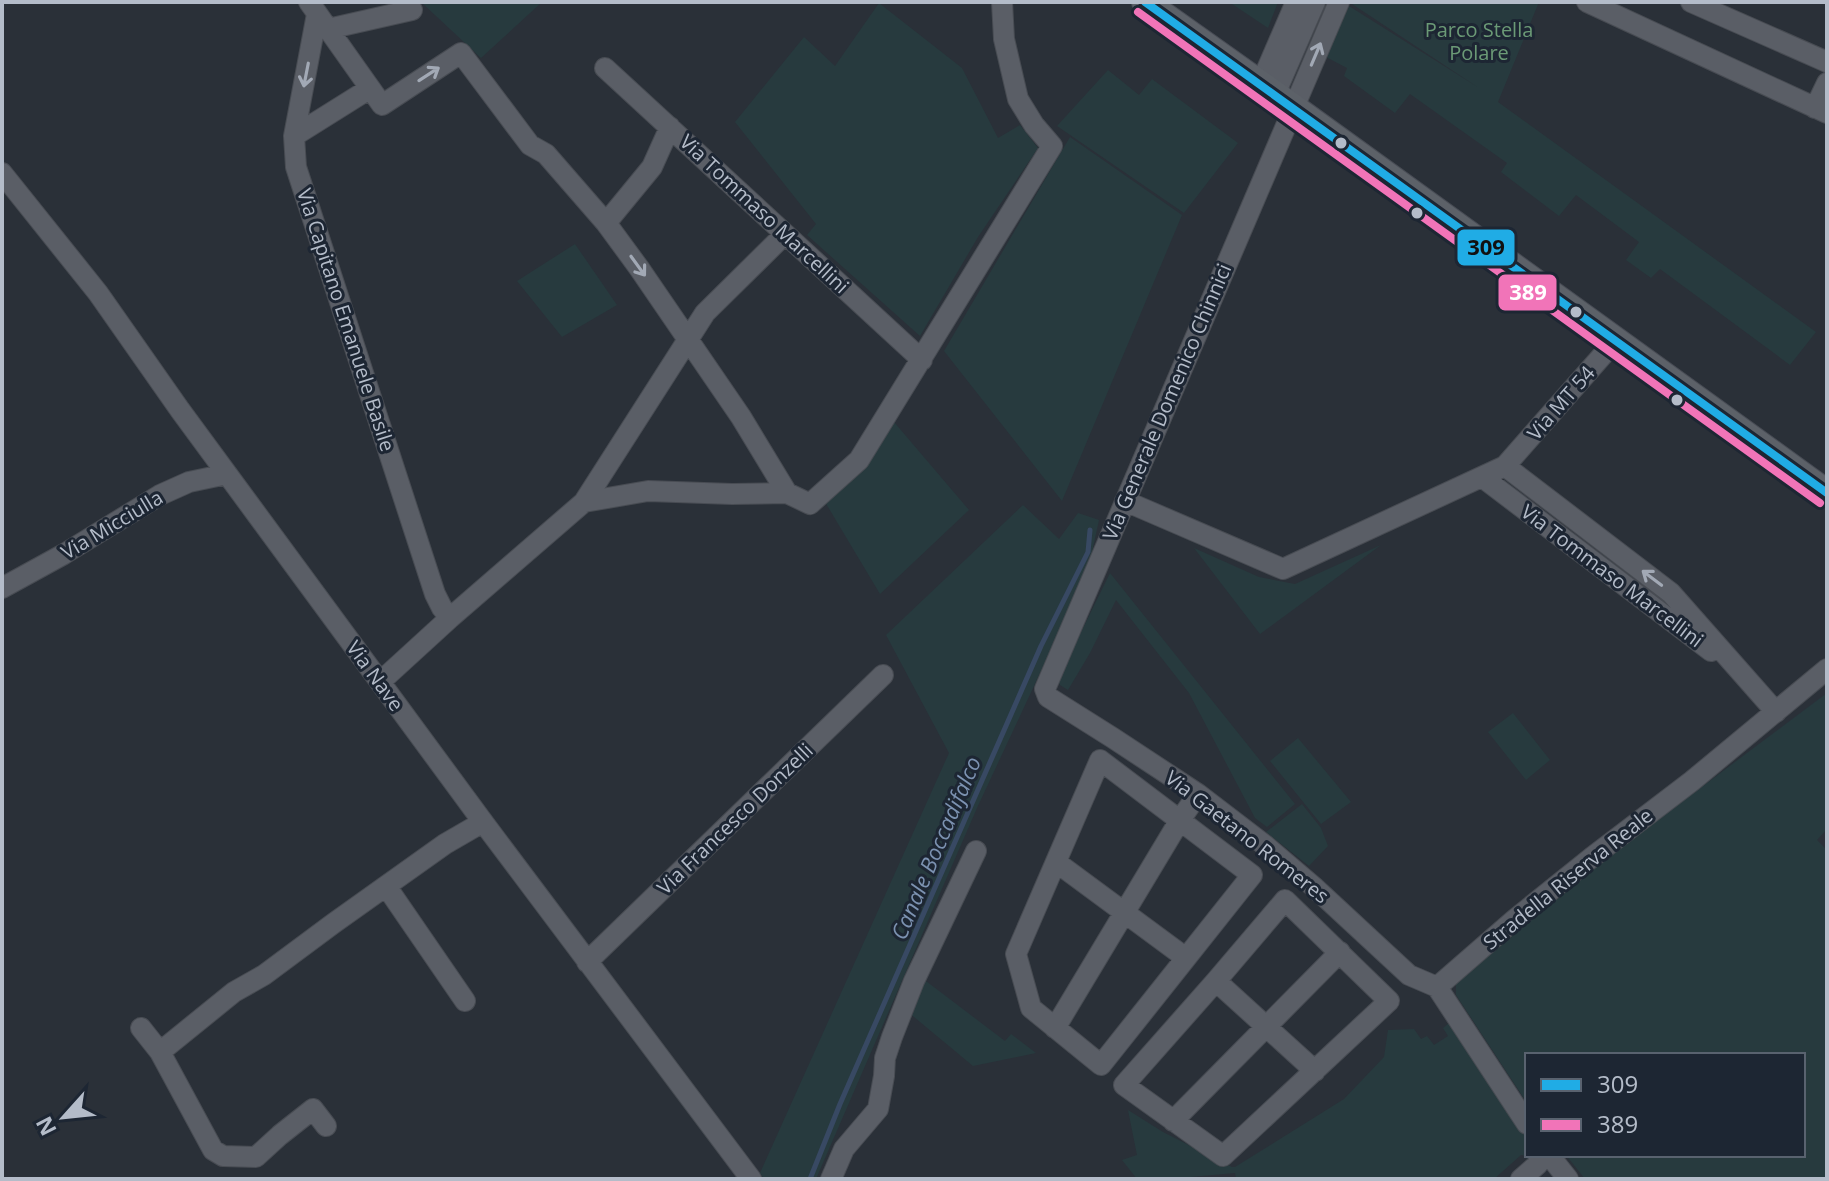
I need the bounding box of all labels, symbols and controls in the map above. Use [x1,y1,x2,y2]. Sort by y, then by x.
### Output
park label: Parco Stella Polare [1425,16,1533,66]
one-way arrow [1309,42,1324,67]
one-way arrow [297,62,312,87]
one-way arrow [418,66,440,82]
street label: Via Tommaso Marcellini [674,128,855,299]
unlabelled marker [1333,135,1349,151]
street label: Via Capitano Emanuele Basile [291,185,402,455]
unlabelled marker [1409,205,1425,221]
line badge: 309 [1456,228,1516,267]
text: 309 [1467,231,1505,261]
one-way arrow [630,255,646,277]
street label: Via Generale Domenico Chinnici [1096,259,1237,544]
line badge: 389 [1497,273,1558,312]
text: 389 [1509,276,1547,306]
unlabelled marker [1568,304,1584,320]
street label: Via MT 54 [1521,359,1601,446]
unlabelled marker [1669,392,1685,408]
street label: Via Micciulla [56,484,168,566]
street label: Via Tommaso Marcellini [1516,498,1709,653]
one-way arrow [1641,569,1663,586]
street label: Via Nave [341,635,410,716]
street label: Via Francesco Donzelli [651,737,818,900]
water label: Canale Boccadifalco [883,751,987,944]
street label: Via Gaetano Romeres [1160,764,1335,909]
street label: Stradella Riserva Reale [1477,802,1658,955]
legend [1525,1053,1805,1157]
text: 309 [1597,1067,1638,1100]
north arrow [24,1077,104,1157]
text: 389 [1597,1107,1638,1140]
text: N [28,1112,63,1141]

